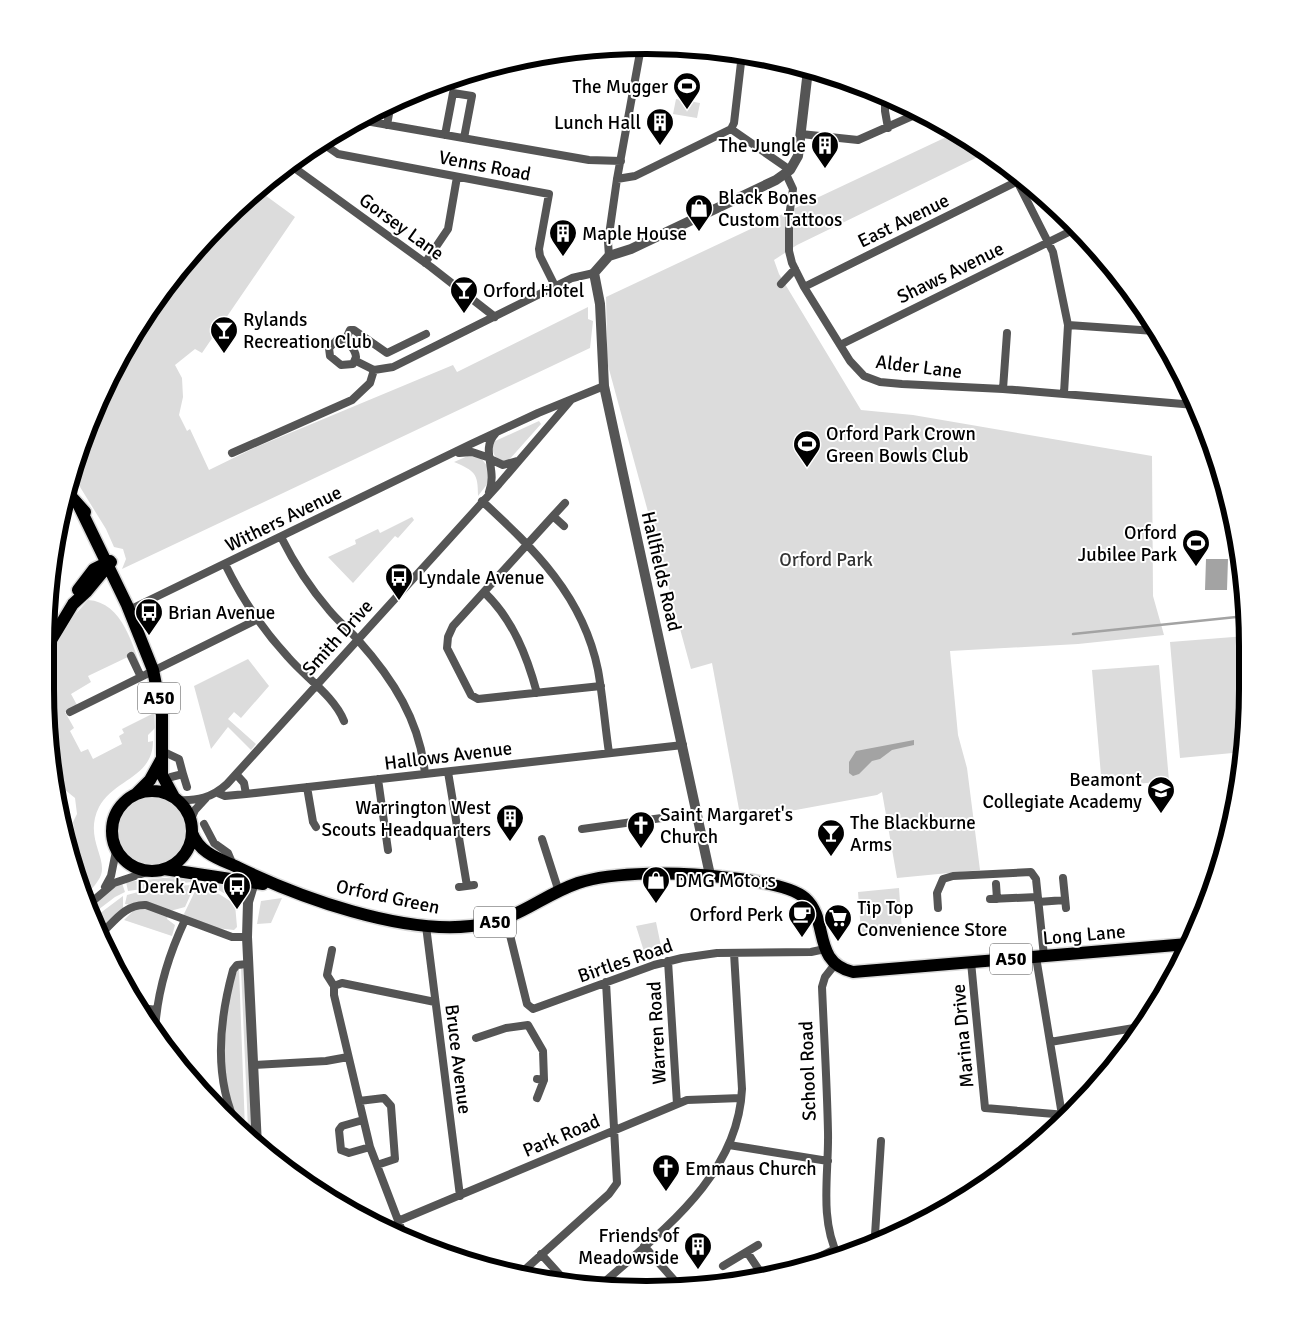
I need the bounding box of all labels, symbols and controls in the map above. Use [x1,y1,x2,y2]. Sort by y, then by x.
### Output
sports icon: The Mugger [672,71,702,110]
place label: The Mugger [572,75,668,99]
building icon: Lunch Hall [645,107,675,146]
place label: Lunch Hall [554,111,641,135]
building icon: The Jungle [810,130,840,169]
place label: The Jungle [718,134,806,158]
street label: Venns Road [437,145,533,187]
place label: Black Bones Custom Tattoos [718,186,842,232]
street label: Gorsey Lane [354,188,448,266]
street label: East Avenue [854,188,953,253]
shop icon: Black Bones Custom Tattoos [684,193,714,232]
building icon: Maple House [548,218,578,257]
place label: Maple House [582,222,687,246]
street label: Shaws Avenue [893,237,1008,309]
bar icon: Orford Hotel [449,275,479,314]
place label: Orford Hotel [483,279,584,303]
place label: Rylands Recreation Club [243,308,372,354]
bar icon: Rylands Recreation Club [209,315,239,354]
street label: Alder Lane [874,350,963,384]
place label: Orford Park Crown Green Bowls Club [826,422,976,468]
sports icon: Orford Park Crown Green Bowls Club [792,429,822,468]
street label: Withers Avenue [221,480,346,557]
street label: Hallfields Road [636,509,686,634]
place label: Orford Jubilee Park [1078,521,1177,567]
sports icon: Orford Jubilee Park [1181,528,1211,567]
park label: Orford Park [779,548,873,572]
bus stop icon: Lyndale Avenue [384,562,414,601]
place label: Lyndale Avenue [418,566,544,590]
street label: Smith Drive [297,595,378,681]
bus stop icon: Brian Avenue [134,597,164,636]
place label: Brian Avenue [168,601,275,625]
road number: A50 [138,682,180,714]
street label: Hallows Avenue [383,736,513,776]
place label: Beamont Collegiate Academy [983,768,1142,814]
school or university icon: Beamont Collegiate Academy [1146,775,1176,814]
place label: Warrington West Scouts Headquarters [321,796,491,842]
building icon: Warrington West Scouts Headquarters [495,803,525,842]
place label: Saint Margaret's Church [660,803,793,849]
church icon: Saint Margaret's Church [626,810,656,849]
place label: The Blackburne Arms [850,811,976,857]
bar icon: The Blackburne Arms [816,818,846,857]
shop icon: DMG Motors [641,865,671,904]
place label: DMG Motors [675,869,776,893]
bus stop icon: Derek Ave [222,871,252,910]
street label: Orford Green [334,874,442,920]
place label: Derek Ave [137,875,218,899]
place label: Tip Top Convenience Store [857,896,1007,942]
cafe icon: Orford Perk [787,899,817,938]
place label: Orford Perk [690,903,783,927]
supermarket icon: Tip Top Convenience Store [823,903,853,942]
road number: A50 [474,906,516,938]
street label: Long Lane [1042,919,1127,951]
street label: Birtles Road [575,934,676,988]
road number: A50 [990,944,1032,974]
street label: Warren Road [642,981,672,1085]
street label: Marina Drive [947,983,979,1089]
street label: Bruce Avenue [439,1003,477,1115]
street label: School Road [794,1021,822,1121]
street label: Park Road [519,1109,604,1163]
church icon: Emmaus Church [651,1153,681,1192]
place label: Emmaus Church [685,1157,817,1181]
place label: Friends of Meadowside [578,1224,681,1270]
building icon: Friends of Meadowside [683,1231,713,1270]

